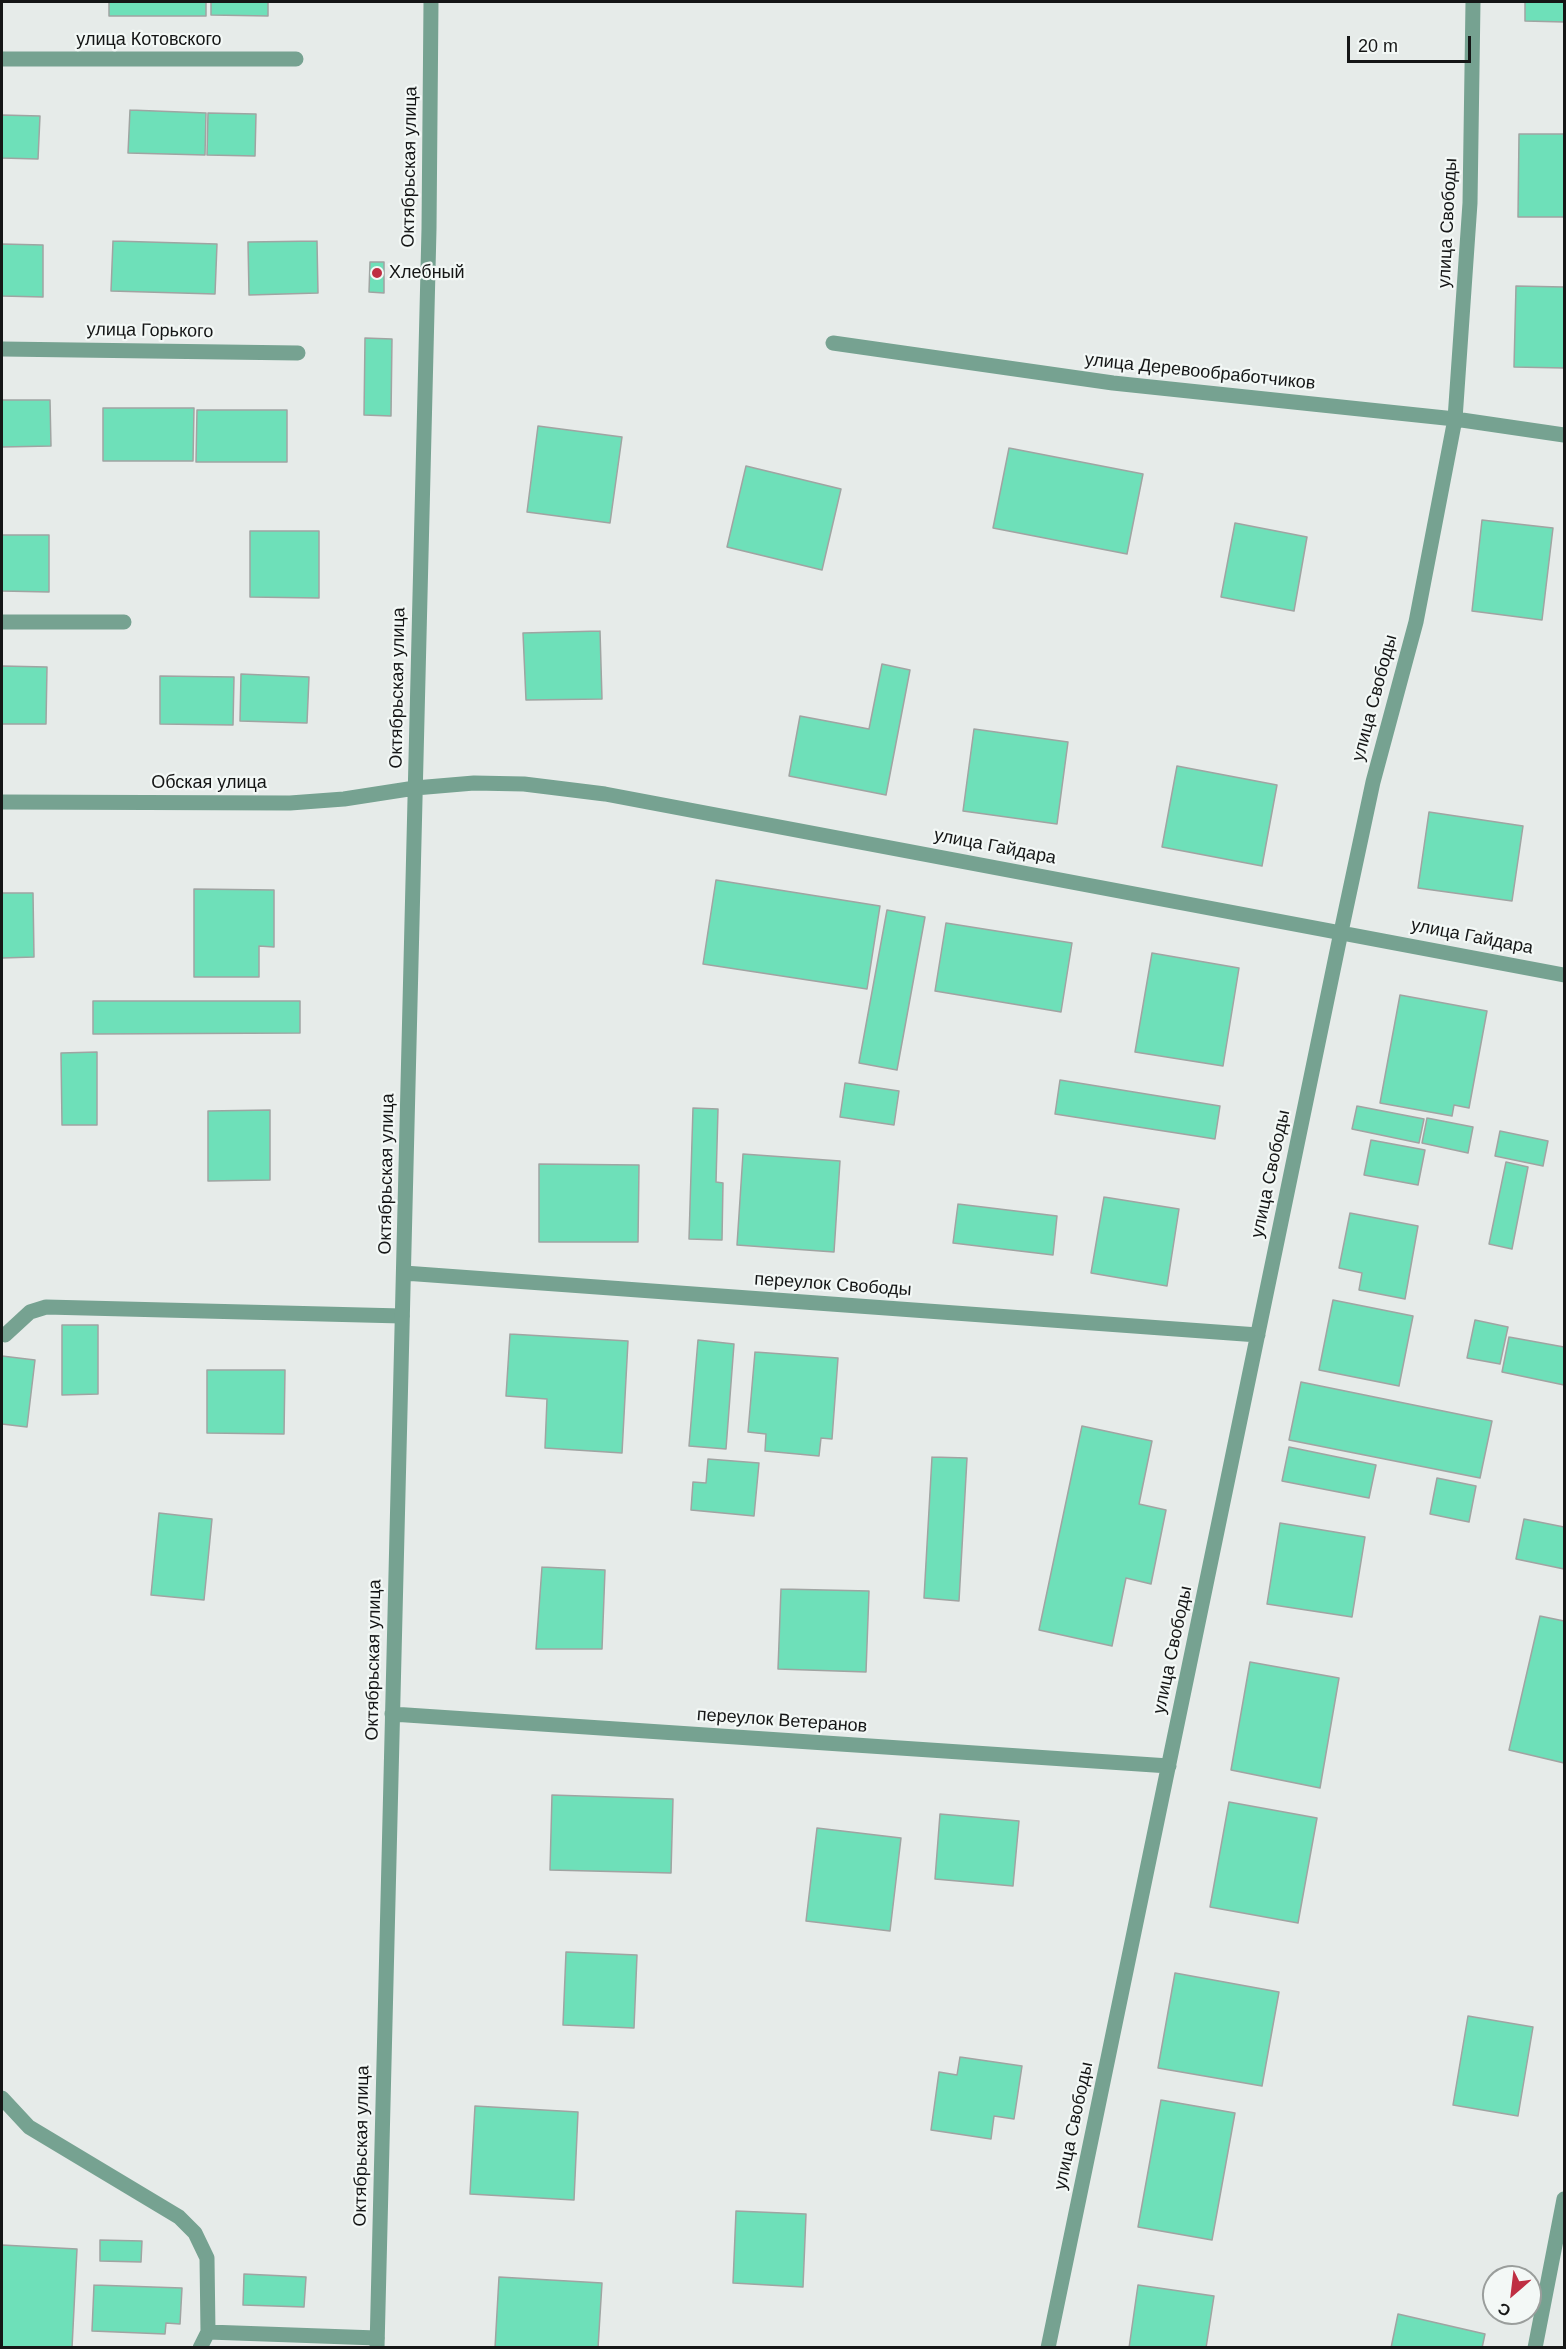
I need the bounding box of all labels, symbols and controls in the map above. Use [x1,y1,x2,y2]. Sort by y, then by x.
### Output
scale bar [1350,24,1474,62]
street label: улица Котовского [76,29,222,51]
text: 20 m [1358,36,1398,56]
street label: Октябрьская улица [398,86,422,248]
street label: улица Свободы [1434,157,1462,289]
place label: Хлебный [389,262,465,284]
marker: Хлебный [370,266,384,280]
street label: улица Горького [86,319,214,343]
street label: улица Деревообработчиков [1084,349,1316,395]
street label: Октябрьская улица [386,607,410,769]
street label: улица Свободы [1348,632,1402,764]
street label: Обская улица [151,772,267,794]
street label: улица Гайдара [932,825,1058,869]
street label: улица Гайдара [1409,915,1535,959]
street label: Октябрьская улица [375,1093,399,1255]
street label: улица Свободы [1247,1108,1295,1240]
street label: переулок Свободы [754,1269,912,1301]
street label: Октябрьская улица [362,1579,386,1741]
street label: улица Свободы [1149,1584,1197,1716]
street label: переулок Ветеранов [696,1704,868,1738]
street label: улица Свободы [1050,2060,1098,2192]
street label: Октябрьская улица [350,2065,374,2227]
north arrow [1482,2265,1542,2325]
text: С [1495,2299,1513,2320]

